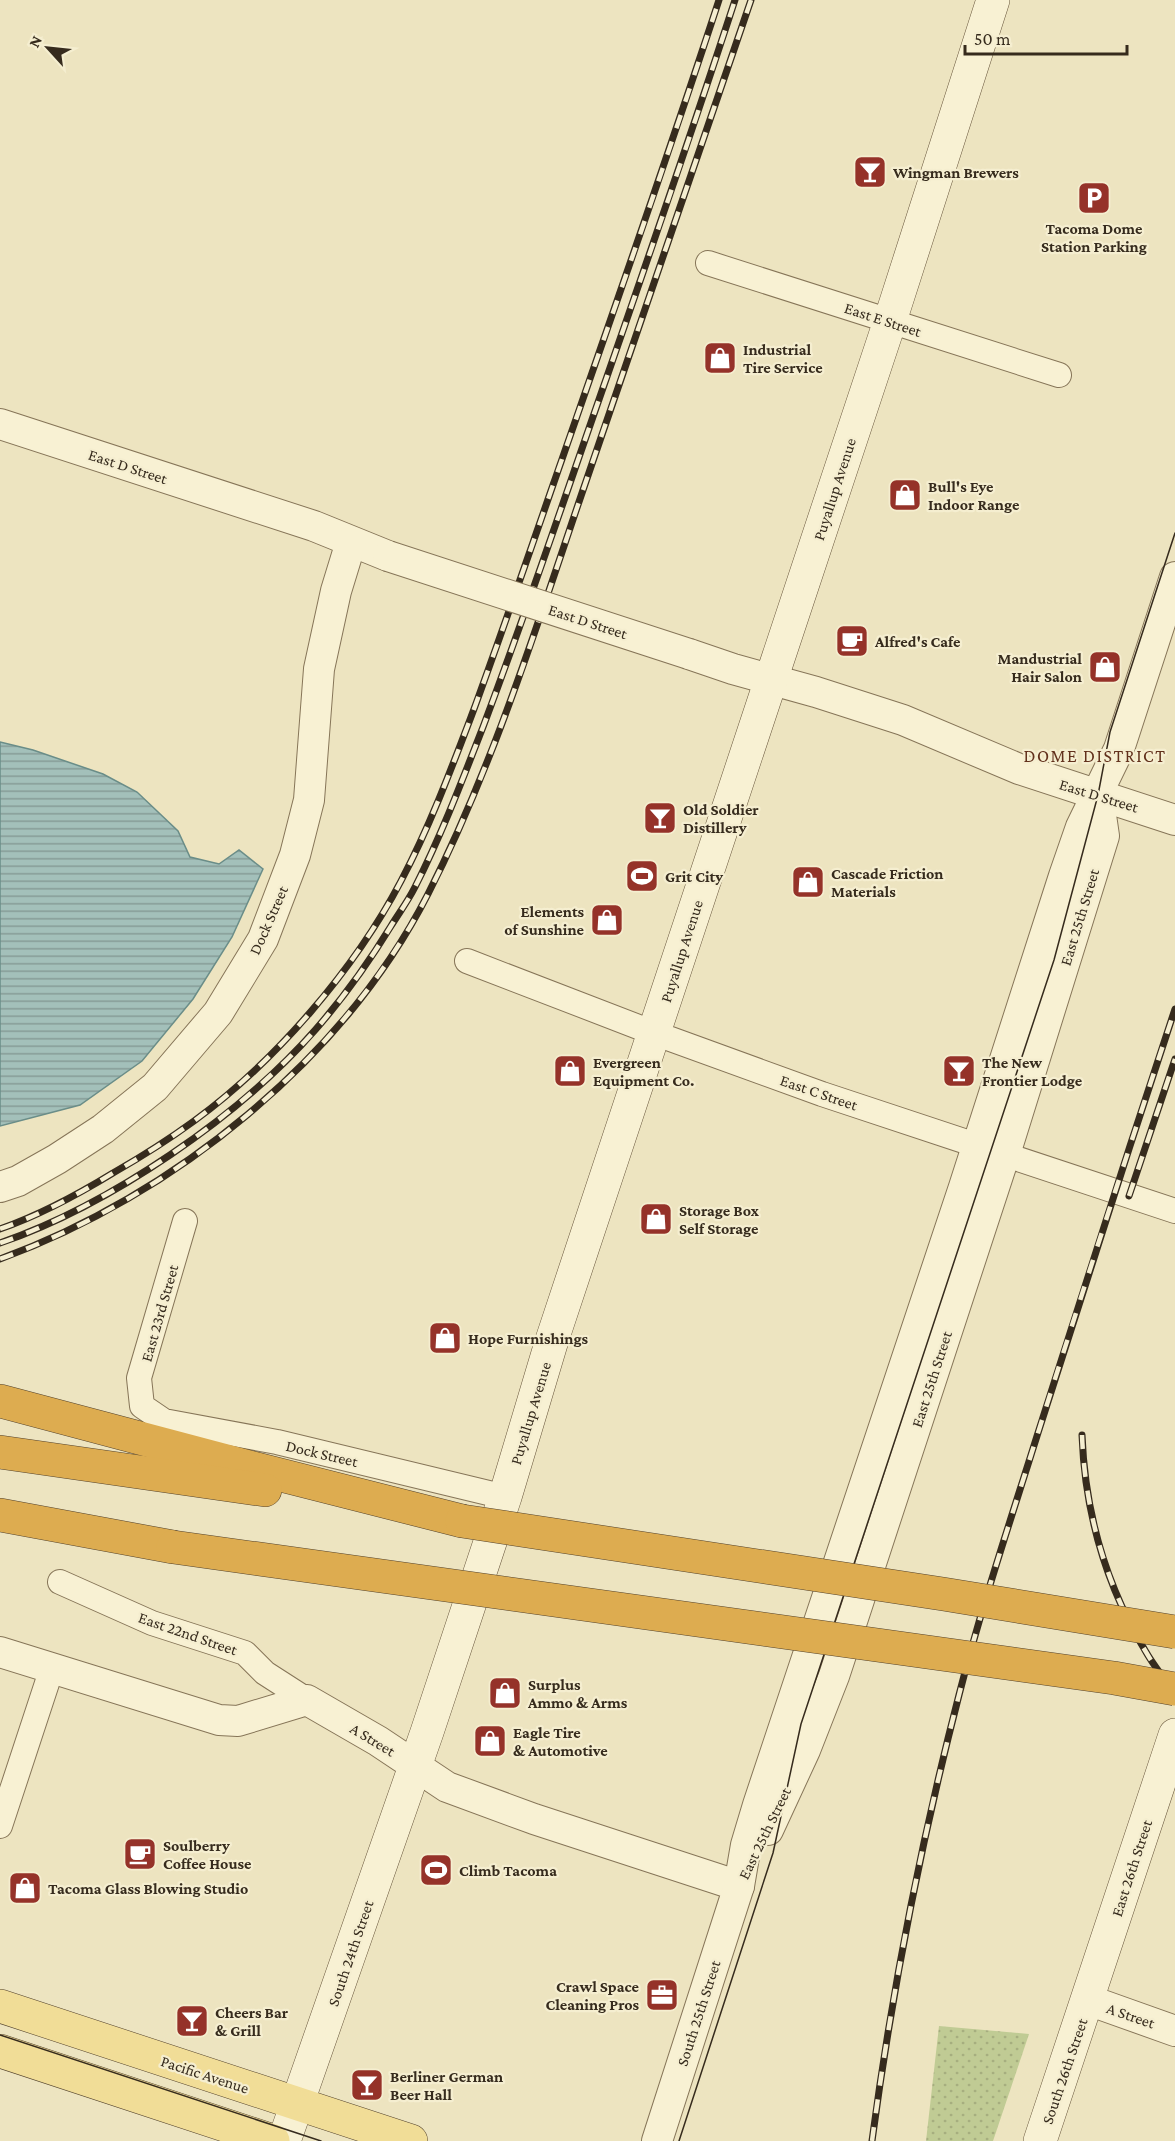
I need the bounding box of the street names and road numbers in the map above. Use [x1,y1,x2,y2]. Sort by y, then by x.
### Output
street label: East E Street [842,299,924,340]
street label: Puyallup Avenue [810,436,860,543]
street label: East D Street [86,446,170,487]
street label: East D Street [546,601,630,642]
street label: East D Street [1057,775,1141,816]
street label: East 25th Street [1057,866,1102,968]
street label: Dock Street [246,883,291,957]
street label: Puyallup Avenue [657,898,707,1005]
street label: East C Street [778,1071,860,1114]
street label: East 23rd Street [138,1262,182,1364]
street label: East 25th Street [908,1328,955,1429]
street label: Puyallup Avenue [507,1360,555,1467]
street label: Dock Street [284,1437,360,1470]
street label: East 22nd Street [136,1609,240,1659]
street label: A Street [347,1719,399,1760]
street label: East 25th Street [735,1784,794,1882]
street label: East 26th Street [1108,1817,1155,1919]
street label: South 24th Street [324,1897,377,2008]
street label: South 25th Street [673,1957,724,2068]
street label: A Street [1105,1999,1158,2032]
street label: South 26th Street [1038,2015,1091,2126]
street label: Pacific Avenue [159,2052,251,2097]

